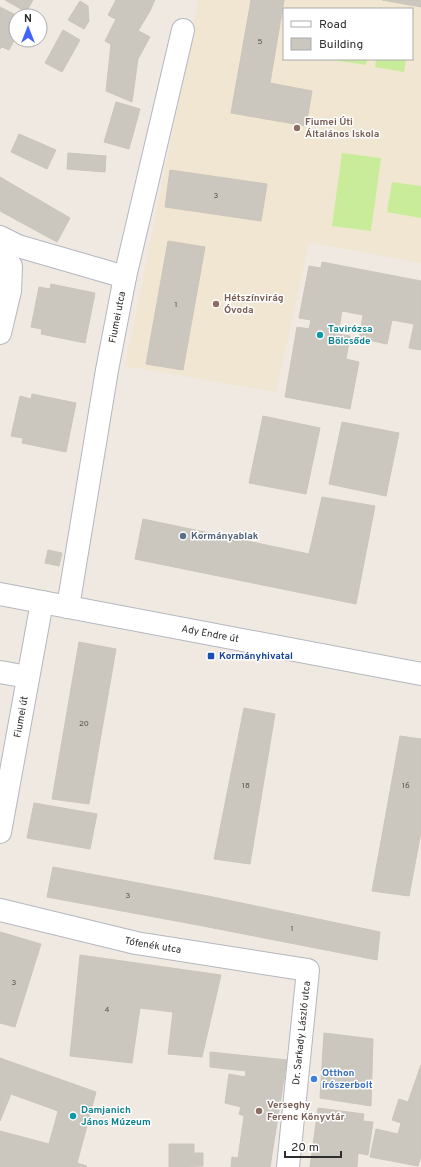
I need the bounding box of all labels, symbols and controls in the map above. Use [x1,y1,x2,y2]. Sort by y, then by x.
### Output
north arrow [8,8,48,48]
legend [283,8,413,60]
text: N [24,12,32,26]
text: Road [319,17,347,33]
house number: 5 [258,37,263,47]
text: Building [319,37,363,53]
place label: Fiumei Úti Általános Iskola [305,116,379,141]
marker: Fiumei Úti Általános Iskola [292,123,302,133]
house number: 3 [214,191,219,201]
street label: Fiumei utca [106,290,129,344]
place label: Hétszínvirág Óvoda [224,292,283,317]
marker: Hétszínvirág Óvoda [211,299,221,309]
house number: 1 [175,300,177,310]
place label: Tavirózsa Bölcsőde [328,323,373,348]
marker: Tavirózsa Bölcsőde [315,330,325,340]
place label: Kormányablak [191,530,259,543]
marker: Kormányablak [178,531,188,541]
street label: Ady Endre út [180,622,240,646]
place label: Kormányhivatal [219,650,293,663]
marker: Kormányhivatal [206,651,216,661]
street label: Fiumei út [11,695,31,739]
house number: 20 [79,719,89,729]
house number: 18 [242,781,250,791]
house number: 16 [402,781,410,791]
house number: 3 [126,891,131,901]
house number: 1 [291,924,293,934]
street label: Tófenék utca [123,934,182,957]
house number: 3 [12,978,17,988]
street label: Dr. Sarkady László utca [290,980,314,1086]
house number: 4 [105,1005,110,1015]
place label: Otthon írószerbolt [322,1067,373,1092]
marker: Otthon írószerbolt [309,1074,319,1084]
place label: Verseghy Ferenc Könyvtár [267,1099,346,1124]
place label: Damjanich János Múzeum [81,1104,151,1129]
marker: Verseghy Ferenc Könyvtár [254,1106,264,1116]
marker: Damjanich János Múzeum [68,1111,78,1121]
scale bar [285,1133,341,1159]
text: 20 m [291,1140,319,1156]

